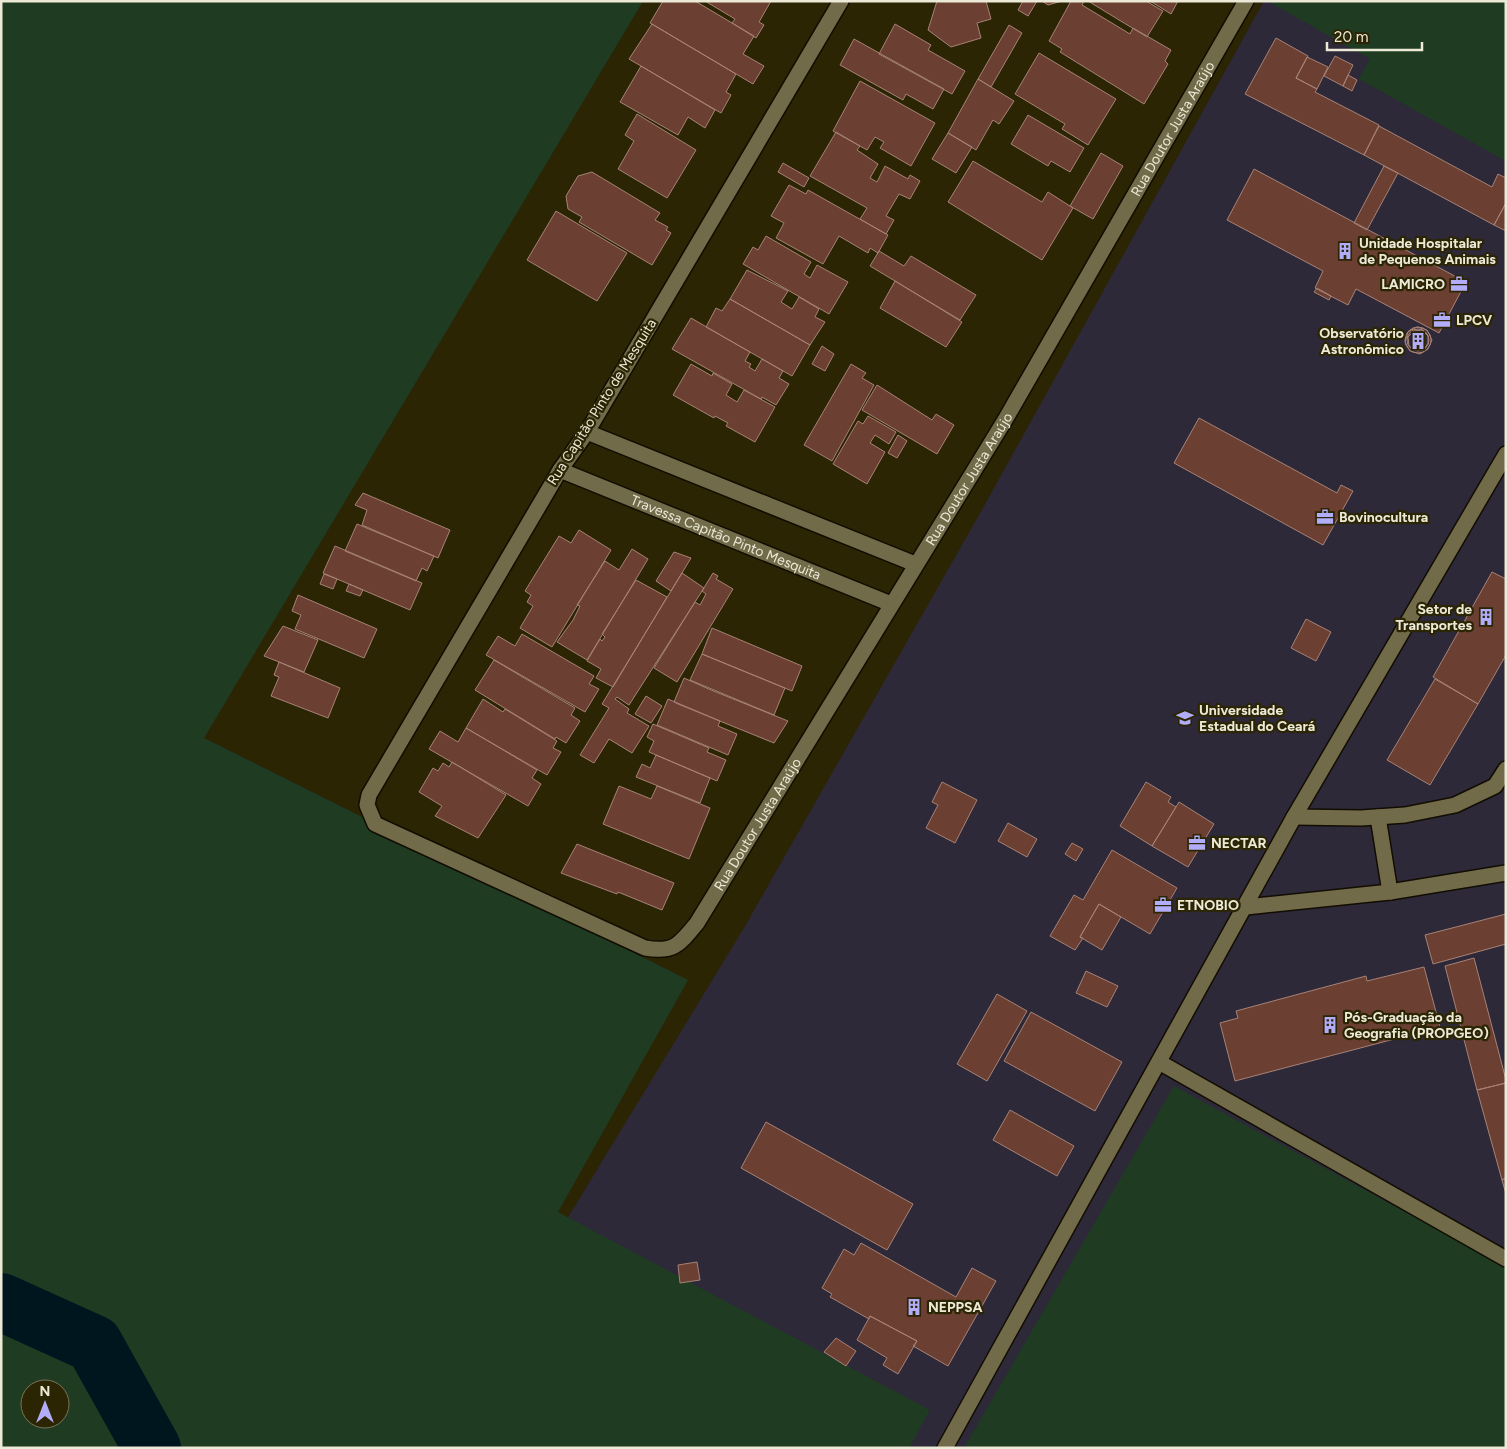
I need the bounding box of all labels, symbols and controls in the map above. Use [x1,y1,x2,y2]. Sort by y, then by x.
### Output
scale bar [1327,20,1422,52]
text: 20 m [1334,28,1368,46]
street label: Rua Doutor Justa Araújo [1127,58,1218,199]
place label: Unidade Hospitalar de Pequenos Animais [1359,235,1496,268]
building icon: Unidade Hospitalar de Pequenos Animais [1335,241,1355,261]
office icon: LAMICRO [1449,274,1469,294]
place label: LAMICRO [1381,276,1445,293]
office icon: LPCV [1432,310,1452,330]
place label: LPCV [1456,312,1492,329]
street label: Rua Capitão Pinto de Mesquita [544,316,660,488]
place label: Observatório Astronômico [1319,325,1404,358]
building icon: Observatório Astronômico [1408,331,1428,351]
street label: Rua Doutor Justa Araújo [922,409,1016,549]
street label: Travessa Capitão Pinto Mesquita [628,491,824,583]
office icon: Bovinocultura [1315,507,1335,527]
place label: Bovinocultura [1339,509,1428,526]
place label: Setor de Transportes [1395,601,1472,634]
building icon: Setor de Transportes [1476,607,1496,627]
place label: Universidade Estadual do Ceará [1199,702,1315,735]
school or university icon: Universidade Estadual do Ceará [1175,708,1195,728]
street label: Rua Doutor Justa Araújo [710,755,805,894]
office icon: NECTAR [1187,833,1207,853]
place label: NECTAR [1211,835,1267,852]
office icon: ETNOBIO [1153,895,1173,915]
place label: ETNOBIO [1177,897,1239,914]
place label: Pós-Graduação da Geografia (PROPGEO) [1344,1009,1489,1042]
building icon: Pós-Graduação da Geografia (PROPGEO) [1320,1015,1340,1035]
building icon: NEPPSA [904,1297,924,1317]
place label: NEPPSA [928,1299,982,1316]
north arrow [20,1379,70,1429]
text: N [40,1383,50,1400]

